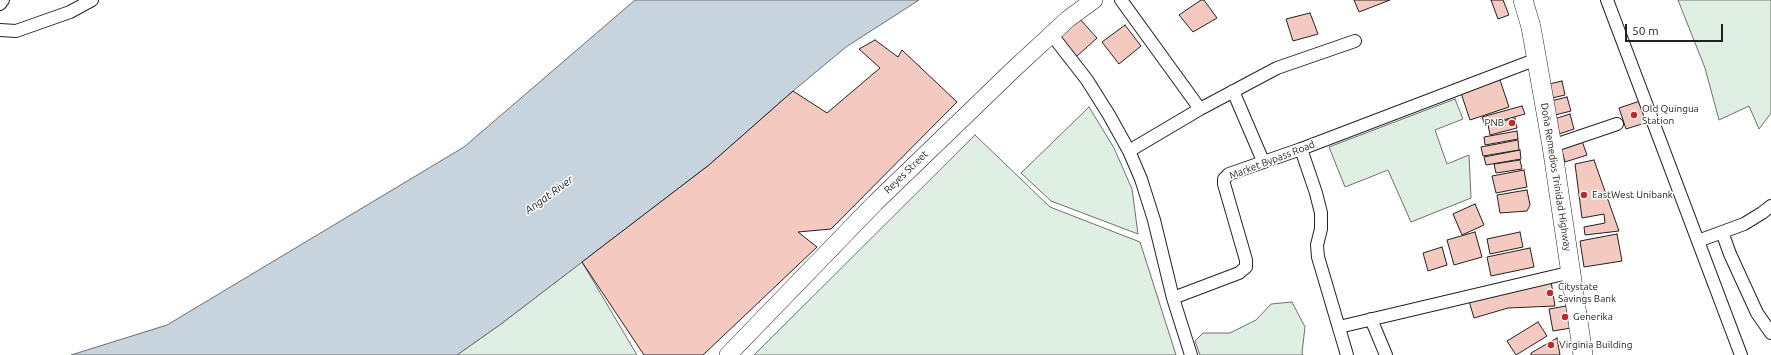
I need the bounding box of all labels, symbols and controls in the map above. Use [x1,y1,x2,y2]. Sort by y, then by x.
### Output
scale bar [1627,16,1725,42]
text: 50 m [1632,24,1659,37]
street label: Doña Remedios Trinidad Highway [1538,102,1574,252]
place label: Old Quingua Station [1642,103,1699,126]
marker: Old Quingua Station [1629,110,1639,120]
place label: PNB [1485,117,1504,129]
marker: PNB [1507,118,1517,128]
street label: Market Bypass Road [1228,138,1316,182]
street label: Reyes Street [881,148,931,196]
water label: Angat River [522,173,576,217]
place label: EastWest Unibank [1592,189,1673,201]
marker: EastWest Unibank [1579,190,1589,200]
place label: Citystate Savings Bank [1558,281,1616,304]
marker: Citystate Savings Bank [1545,288,1555,298]
place label: Generika [1573,311,1613,323]
marker: Generika [1560,312,1570,322]
place label: Virginia Building [1559,339,1632,351]
marker: Virginia Building [1546,340,1556,350]

